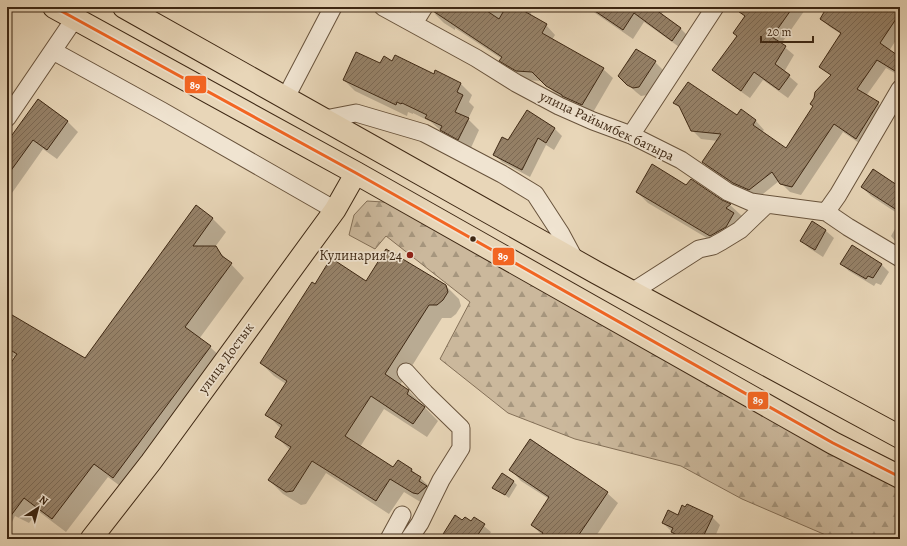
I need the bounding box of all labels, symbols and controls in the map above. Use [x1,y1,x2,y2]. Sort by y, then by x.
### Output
scale bar [761,18,813,44]
text: 20 m [767,24,791,40]
line badge: 89 [184,75,207,94]
text: 89 [190,78,200,93]
street label: улица Райымбек батыра [536,86,678,166]
unlabelled marker [468,234,478,244]
place label: Кулинария 24 [319,246,402,265]
line badge: 89 [492,247,515,266]
text: 89 [498,249,508,264]
marker: Кулинария 24 [405,250,415,260]
street label: улица Достык [193,319,258,398]
line badge: 89 [747,391,769,410]
text: 89 [753,393,763,408]
north arrow [18,488,58,528]
text: N [36,492,51,509]

